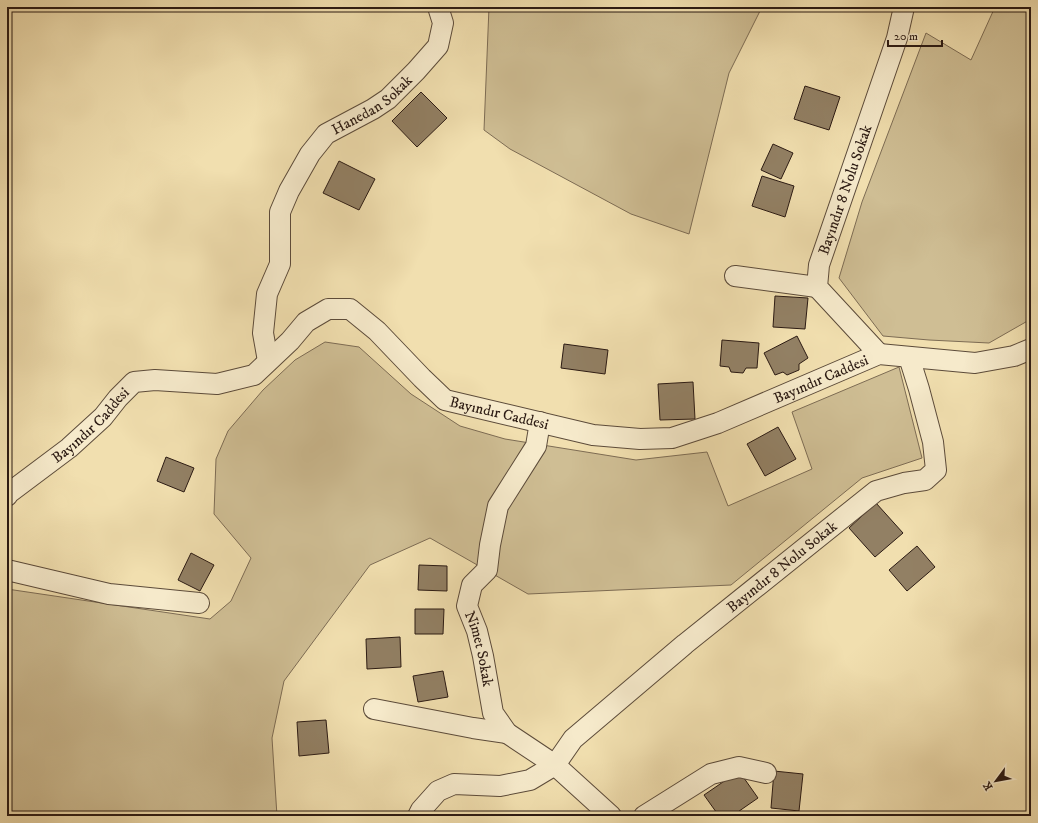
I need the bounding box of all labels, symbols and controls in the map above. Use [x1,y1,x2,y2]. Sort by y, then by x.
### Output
scale bar [888,22,942,48]
text: 20 m [894,29,918,44]
street label: Hanedan Sokak [328,70,417,139]
street label: Bayındır 8 Nolu Sokak [814,122,876,257]
street label: Bayındır Caddesi [771,350,871,408]
street label: Bayındır Caddesi [48,383,133,467]
street label: Bayındır Caddesi [448,392,551,434]
street label: Bayındır 8 Nolu Sokak [723,516,841,616]
street label: Nimet Sokak [460,608,498,689]
north arrow [976,761,1016,801]
text: K [980,779,996,793]

